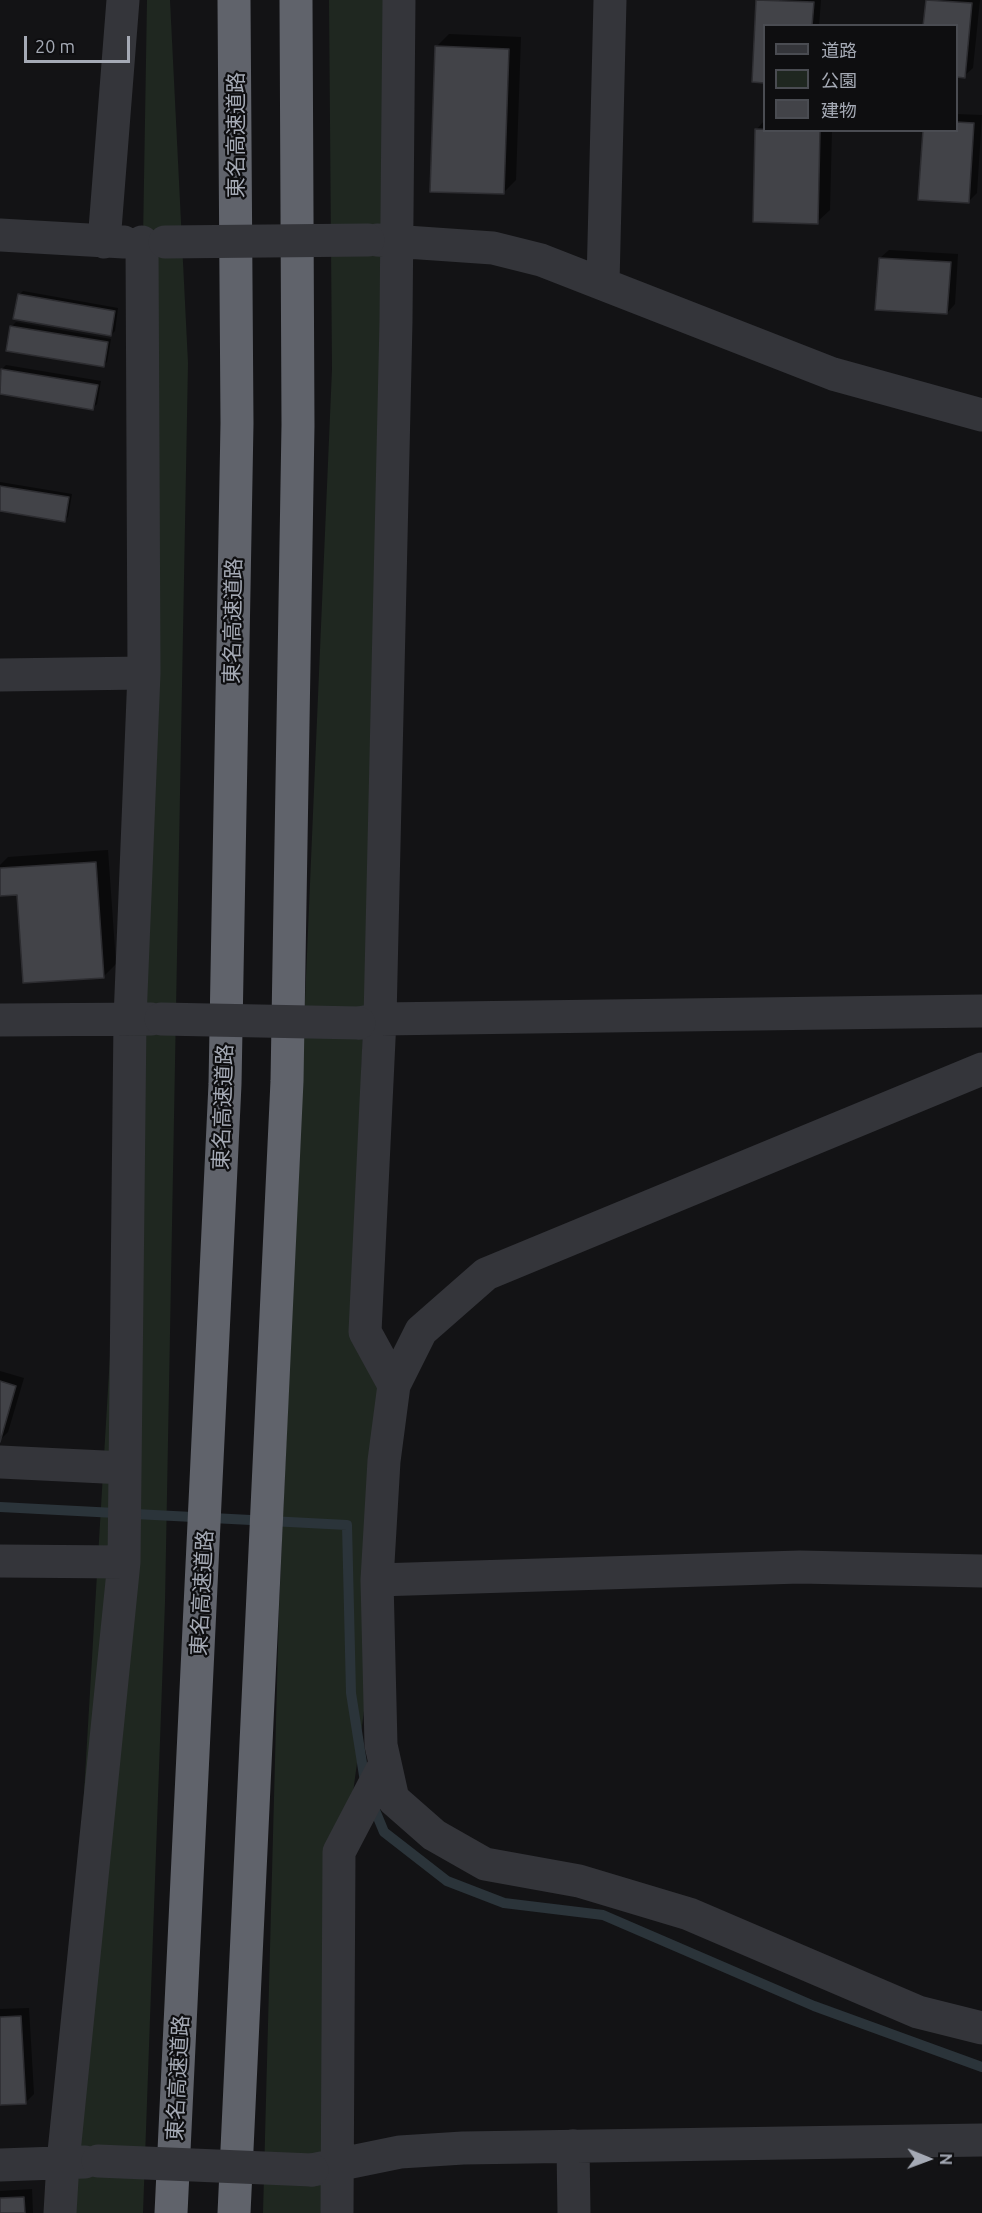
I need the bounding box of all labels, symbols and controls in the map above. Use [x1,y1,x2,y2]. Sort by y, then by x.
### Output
scale bar [27,24,134,62]
legend [763,24,958,132]
text: 20 m [35,36,75,56]
text: 道路 [821,40,857,60]
text: 公園 [821,70,857,90]
street label: 東名高速道路 [223,72,249,198]
text: 建物 [821,100,857,120]
street label: 東名高速道路 [219,558,247,684]
street label: 東名高速道路 [208,1044,238,1170]
street label: 東名高速道路 [186,1529,218,1657]
street label: 東名高速道路 [162,2014,194,2142]
north arrow [898,2129,958,2189]
text: N [937,2153,955,2165]

